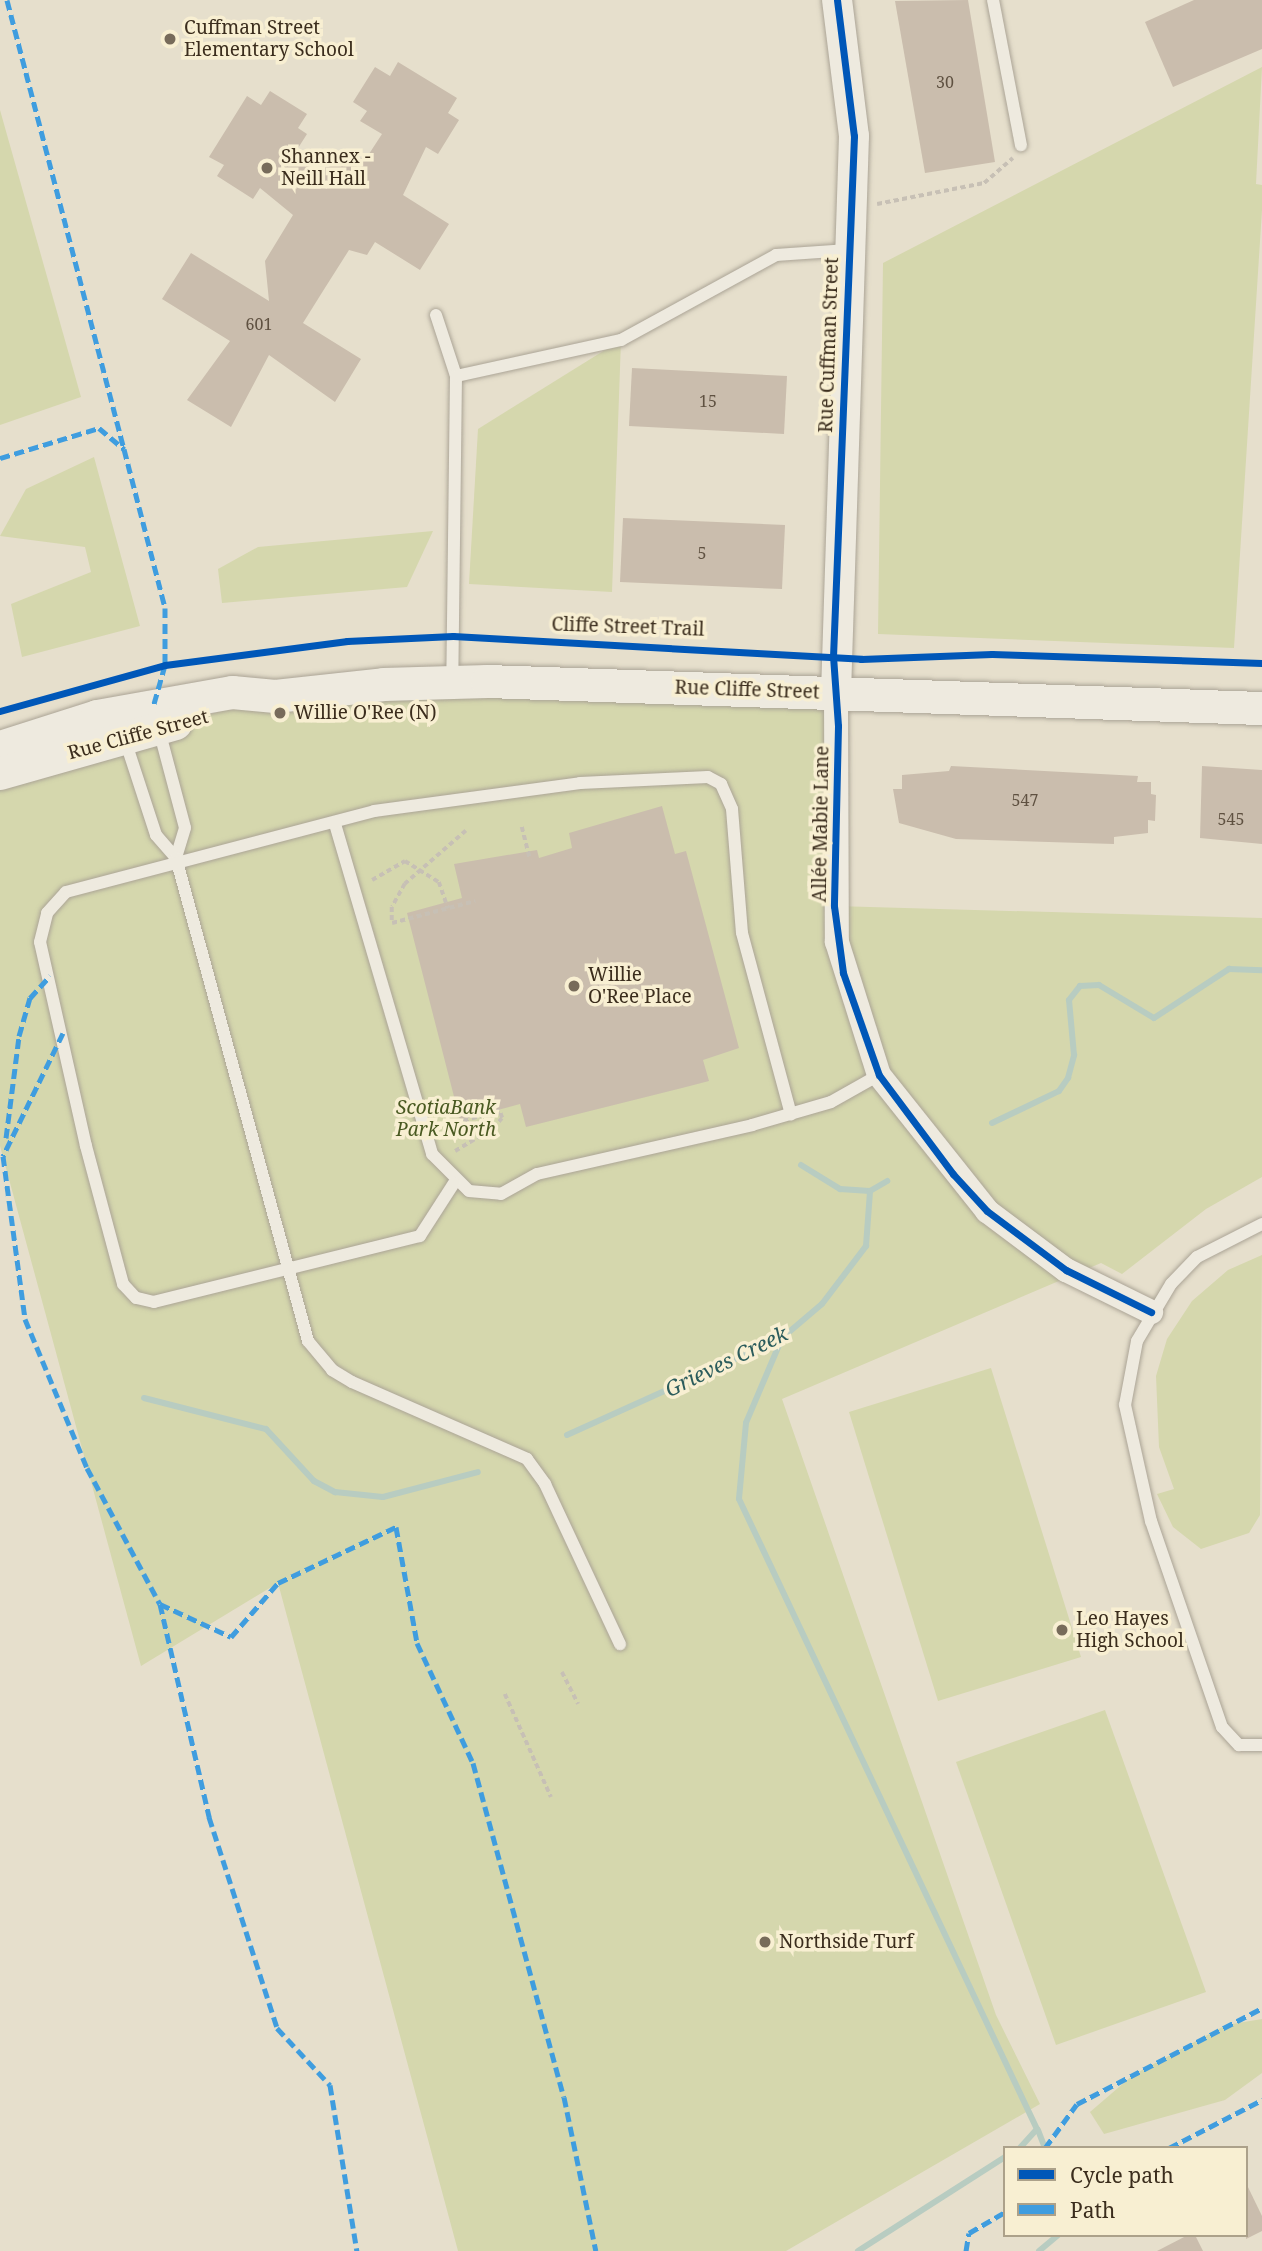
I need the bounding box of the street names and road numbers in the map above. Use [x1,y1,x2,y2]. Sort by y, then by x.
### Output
street label: Rue Cuffman Street [815,257,843,433]
street label: Cliffe Street Trail [551,613,705,641]
street label: Rue Cliffe Street [674,676,820,704]
street label: Rue Cliffe Street [65,705,211,765]
street label: Allée Mabie Lane [808,745,834,903]

